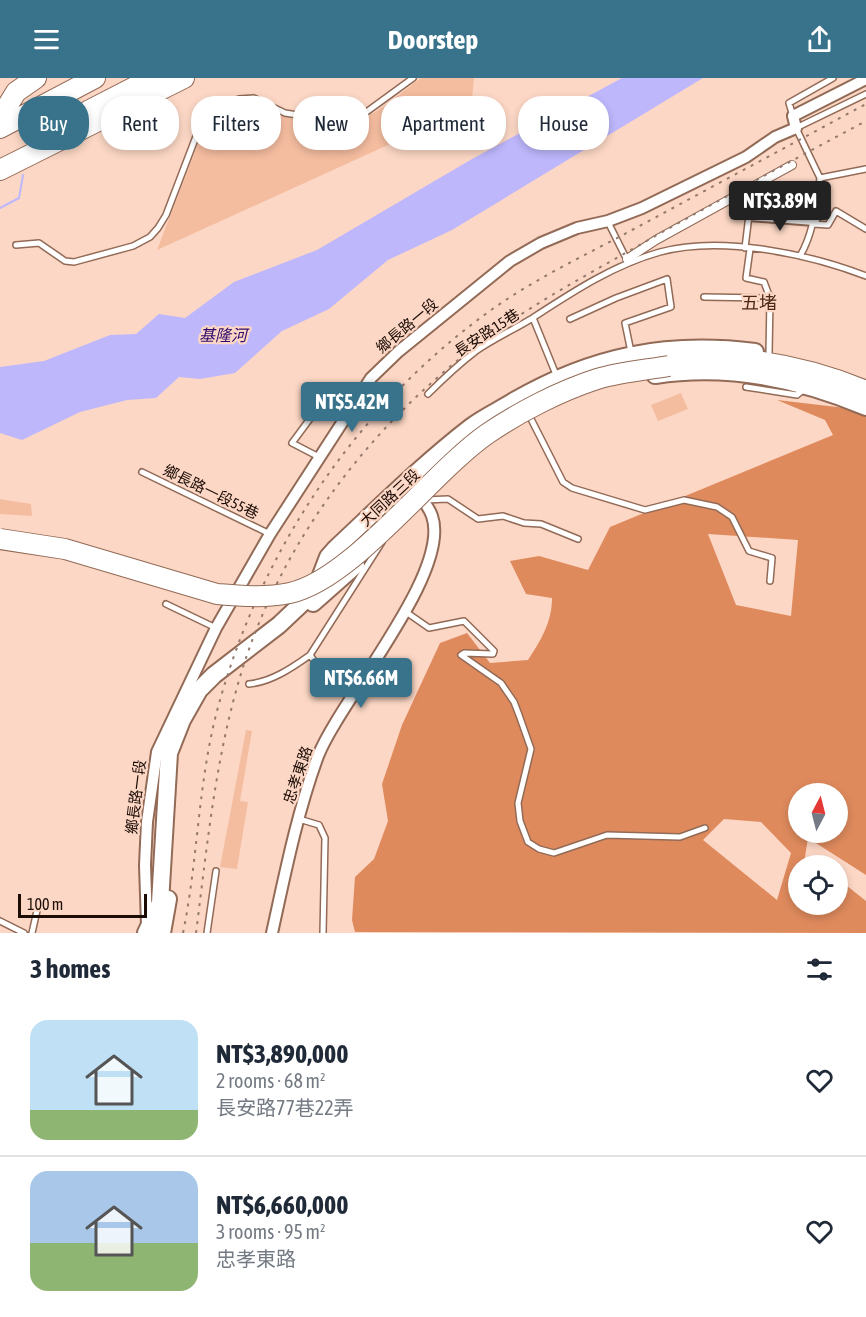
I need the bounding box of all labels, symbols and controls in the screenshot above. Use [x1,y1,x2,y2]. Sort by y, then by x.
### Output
icon: menu [30,23,63,56]
icon: share [803,23,836,56]
text: Doorstep [388,24,478,55]
chip: Buy [18,96,89,150]
chip: Rent [101,96,179,150]
chip: Filters [191,96,281,150]
chip: New [293,96,369,150]
chip: Apartment [381,96,506,150]
chip: House [518,96,609,150]
pin: NT$3.89M [718,181,842,232]
text: NT$3.89M [743,189,817,212]
district label: 五堵 [741,292,777,313]
street label: 鄉長路一段 [372,295,441,356]
street label: 長安路15巷 [451,305,522,360]
water label: 基隆河 [199,326,250,344]
pin: NT$5.42M [290,382,414,433]
text: NT$5.42M [315,390,389,413]
street label: 鄉長路一段55巷 [161,461,262,522]
street label: 大同路三段 [356,466,423,529]
pin: NT$6.66M [299,658,423,709]
text: NT$6.66M [324,666,398,689]
street label: 忠孝東路 [280,744,315,806]
street label: 鄉長路一段 [122,759,149,835]
north arrow [788,783,848,843]
map controls [788,783,848,915]
button: locate [788,855,848,915]
scale bar [18,891,147,918]
text: 100 m [27,895,63,913]
icon: filters [803,953,836,986]
text: 3 homes [30,954,110,984]
text: NT$3,890,000 [216,1039,348,1069]
icon: home [78,1044,150,1116]
icon: heart [803,1064,836,1097]
text: 2 rooms · 68 m² [216,1069,326,1092]
text: 長安路77巷22弄 [216,1096,354,1119]
text: NT$6,660,000 [216,1190,348,1220]
icon: home [78,1195,150,1267]
icon: heart [803,1215,836,1248]
text: 3 rooms · 95 m² [216,1220,326,1243]
text: 忠孝東路 [216,1247,296,1270]

